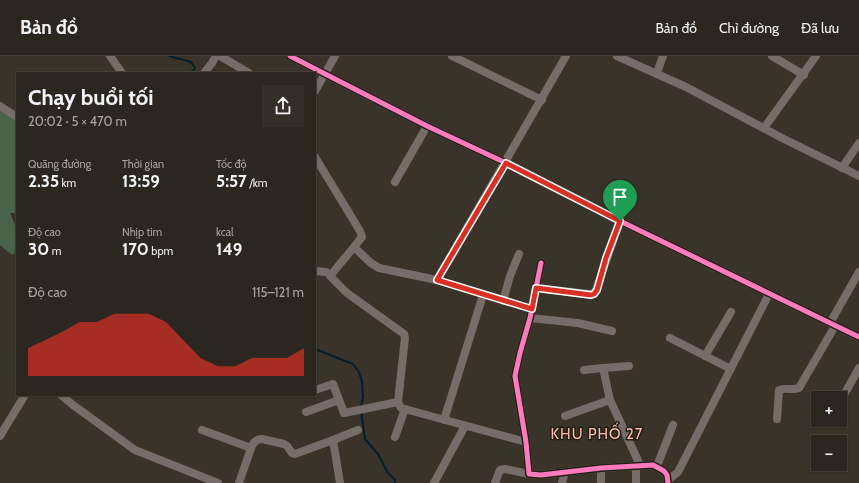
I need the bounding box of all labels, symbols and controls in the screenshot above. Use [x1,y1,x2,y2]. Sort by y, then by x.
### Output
text: Bản đồ [20,16,78,39]
text: Bản đồ [655,19,697,37]
text: Chỉ đường [719,19,779,37]
text: Đã lưu [801,19,839,37]
text: Chạy buổi tối [28,84,154,111]
button: share [262,85,304,127]
text: 20:02 · 5 × 470 m [28,113,127,129]
text: Quãng đường [28,157,91,171]
text: Thời gian [122,157,164,171]
text: Tốc độ [216,157,247,171]
text: 2.35 [28,171,59,191]
text: 13:59 [122,171,160,191]
text: 5:57 [216,171,247,191]
text: km [59,176,76,190]
text: /km [247,176,267,190]
pin [603,180,637,221]
icon: arrive [609,186,631,208]
text: Độ cao [28,225,61,239]
text: Nhịp tim [122,225,162,239]
text: kcal [216,225,234,239]
text: 30 [28,239,49,259]
text: 170 [122,239,149,259]
text: 149 [216,239,242,259]
text: m [49,244,61,258]
text: bpm [149,244,173,258]
text: Độ cao [28,284,67,300]
text: 115–121 m [252,284,304,300]
map controls [811,391,847,471]
button: + [811,391,847,427]
district label: KHU PHỐ 27 [551,422,643,443]
button: − [811,435,847,471]

